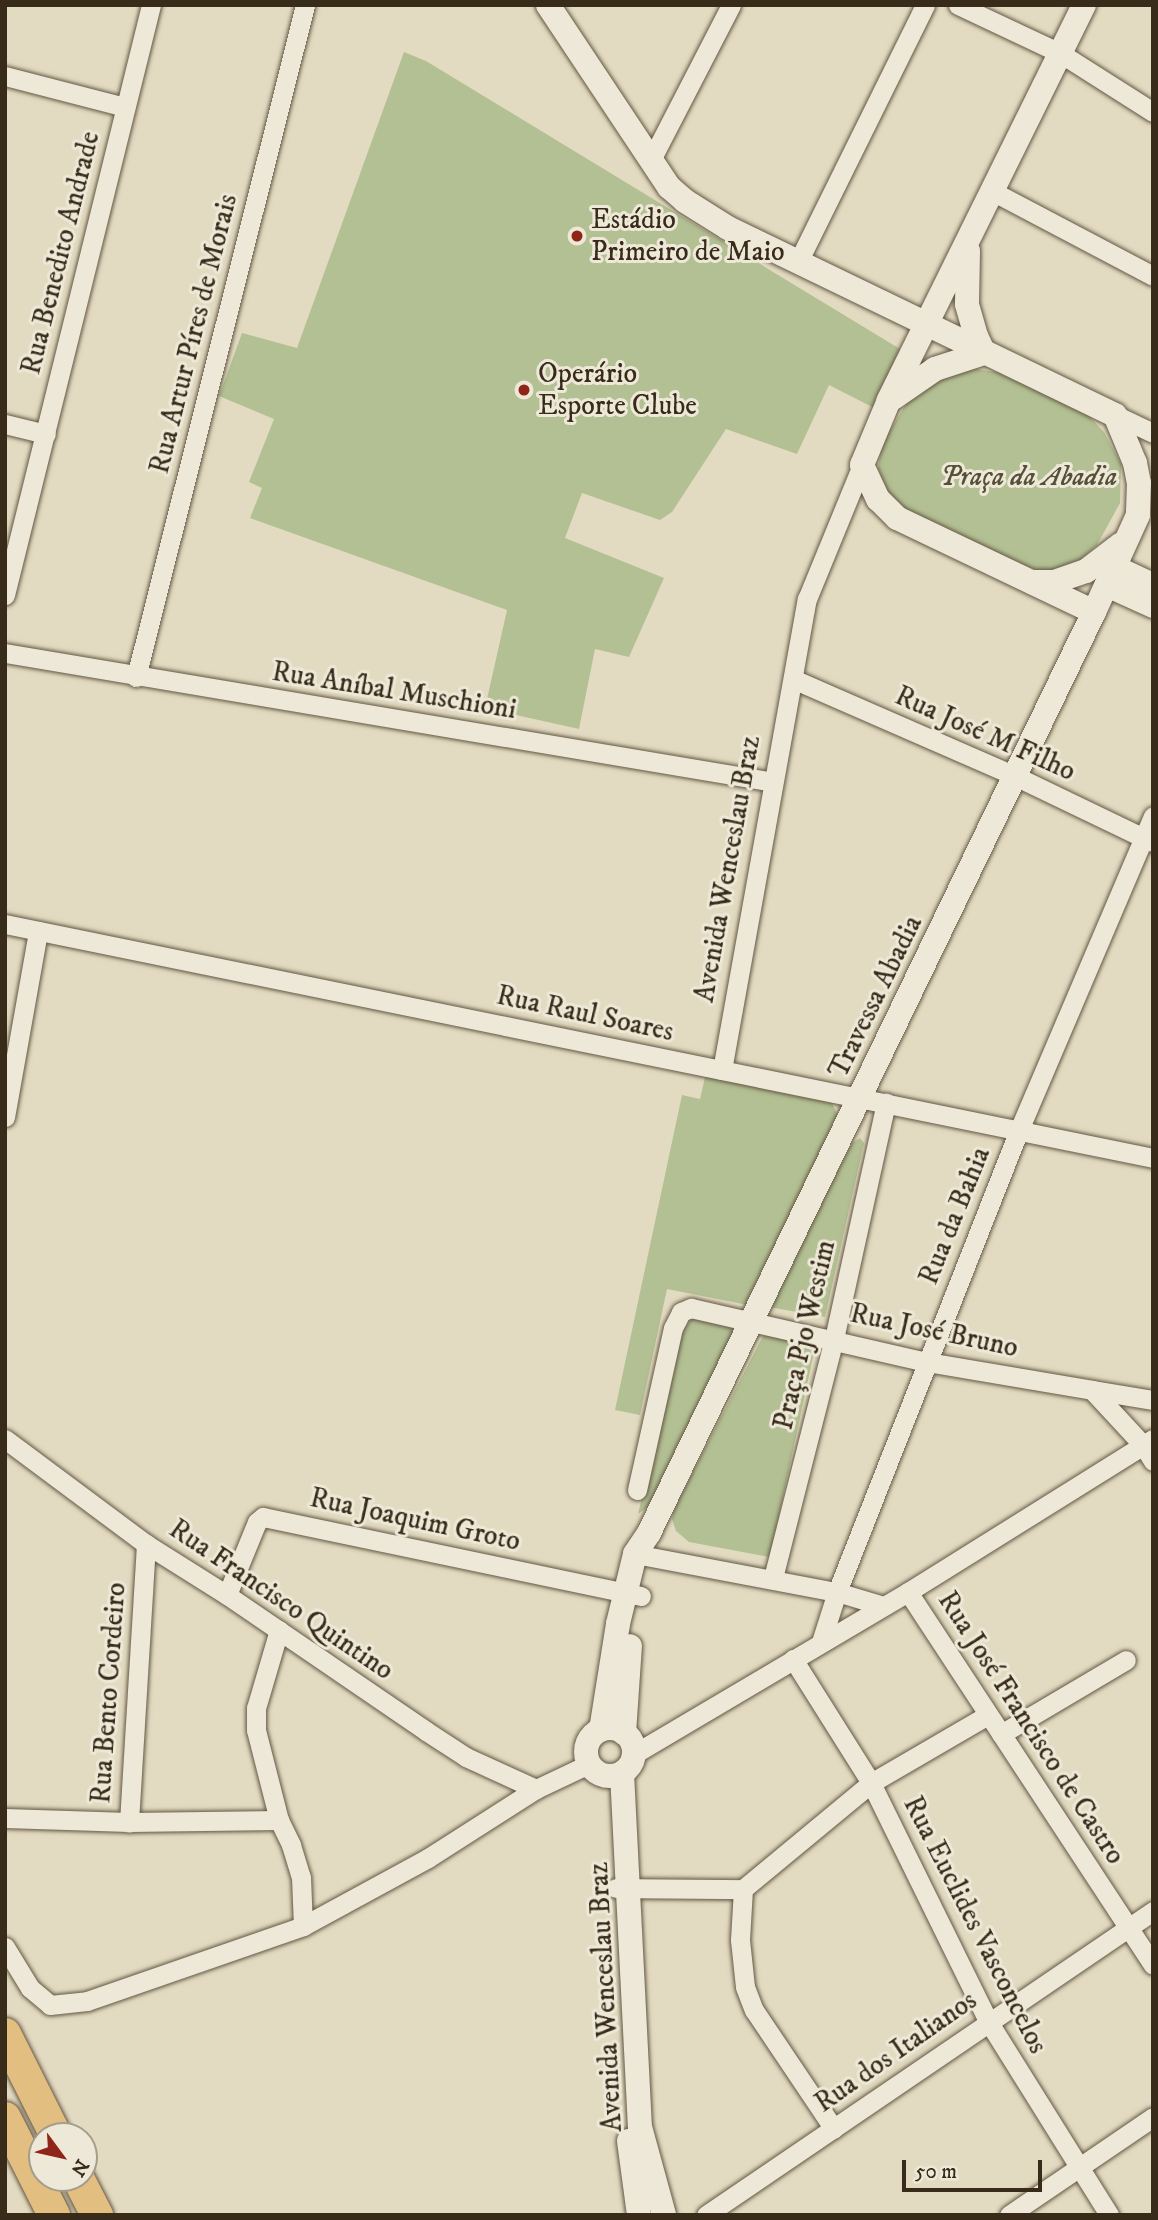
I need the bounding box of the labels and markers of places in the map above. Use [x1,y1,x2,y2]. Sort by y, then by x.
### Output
place label: Estádio Primeiro de Maio [591,203,785,269]
marker: Estádio Primeiro de Maio [569,228,585,244]
place label: Operário Esporte Clube [538,357,697,423]
marker: Operário Esporte Clube [516,382,532,398]

